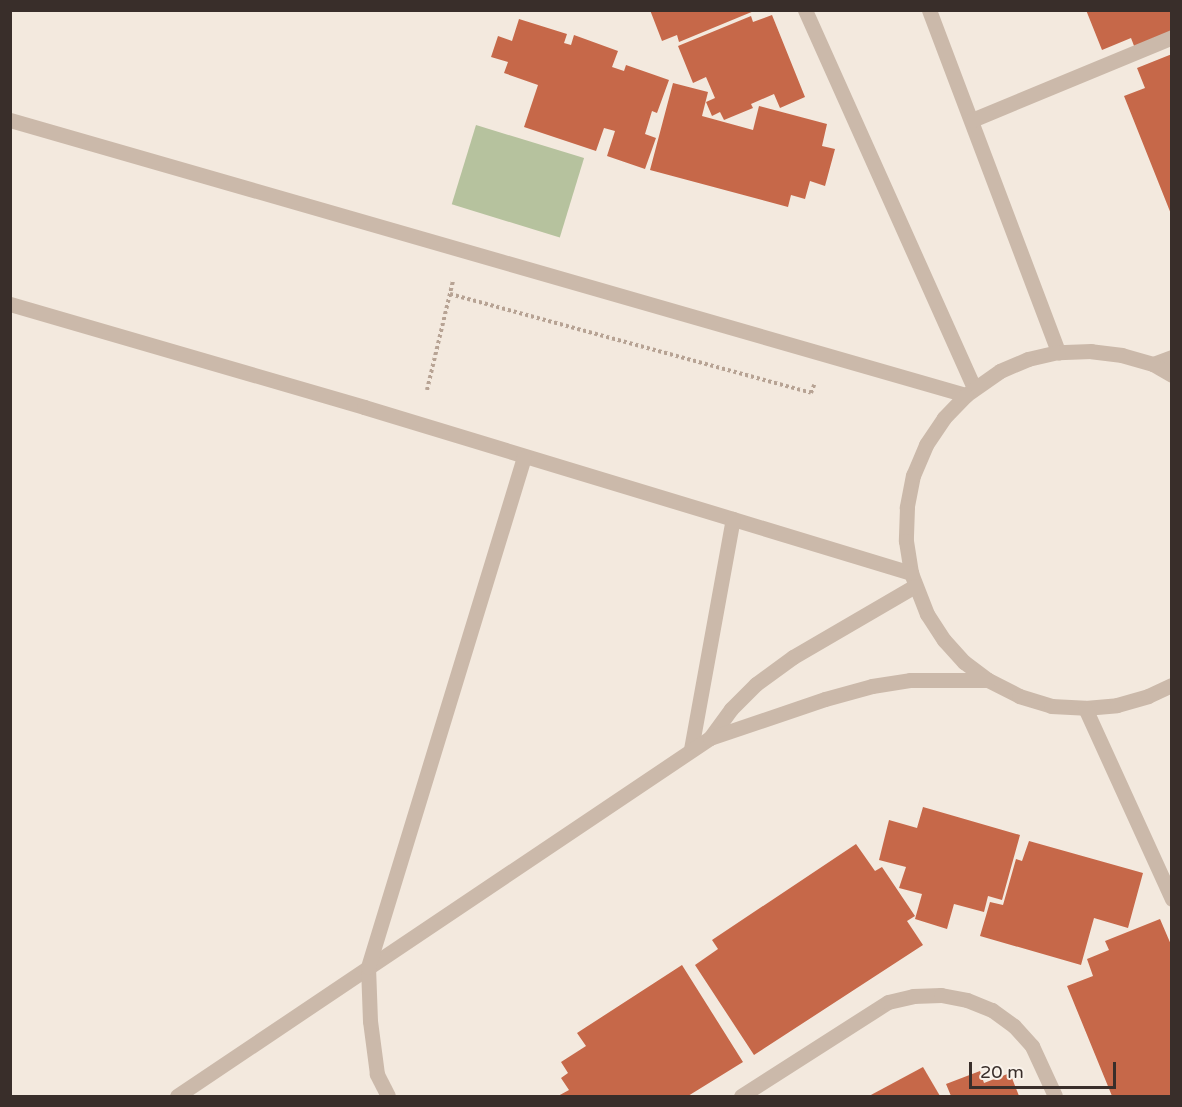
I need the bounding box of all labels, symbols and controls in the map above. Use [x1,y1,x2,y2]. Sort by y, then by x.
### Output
scale bar [972,1050,1119,1088]
text: 20 m [980,1061,1024,1083]

